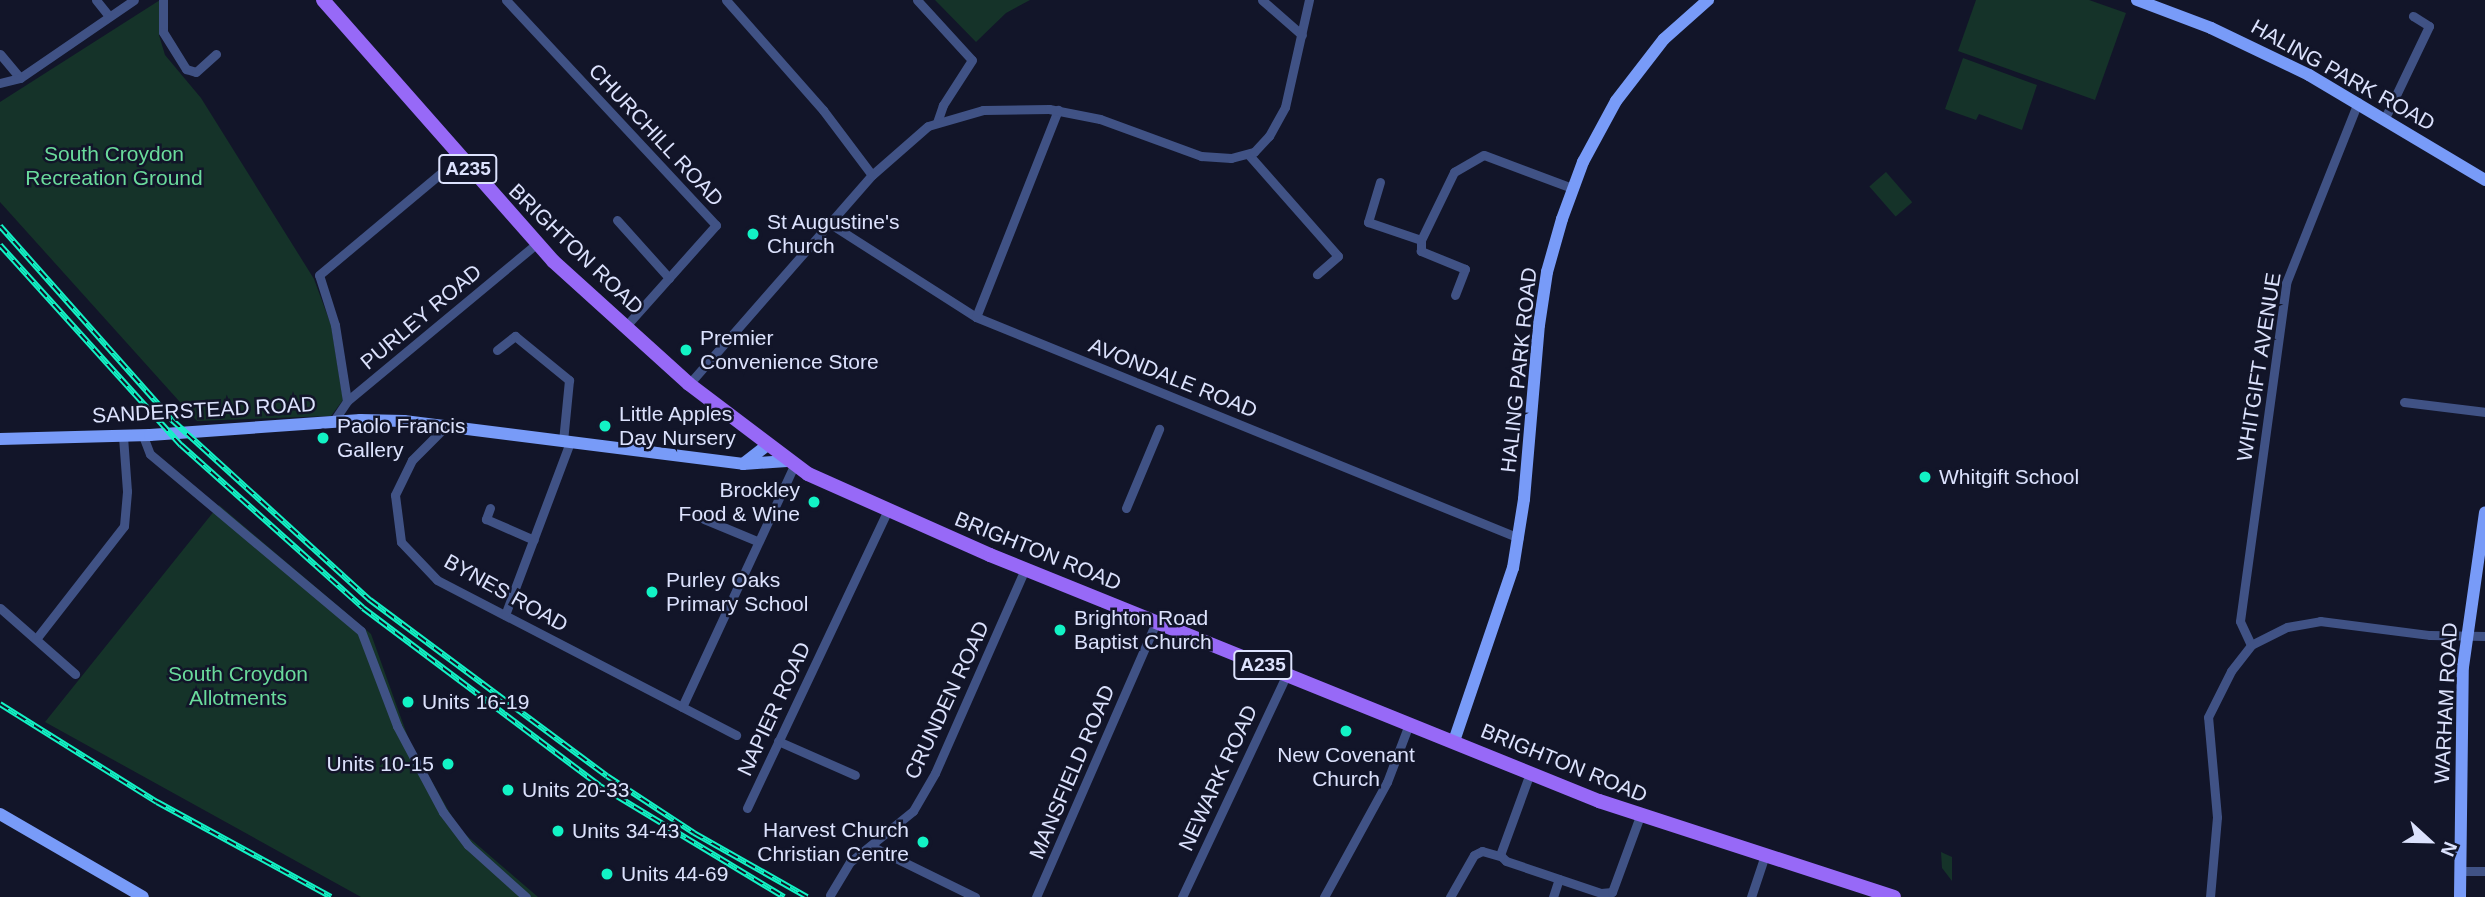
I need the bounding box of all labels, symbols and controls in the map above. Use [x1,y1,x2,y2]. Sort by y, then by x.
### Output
street label: HALING PARK ROAD [2247,14,2439,136]
street label: CHURCHILL ROAD [583,58,729,212]
park label: South Croydon Recreation Ground [25,141,203,191]
road number: A235 [438,154,498,184]
street label: BRIGHTON ROAD [504,178,648,320]
place label: St Augustine's Church [767,209,901,259]
marker: St Augustine's Church [745,226,761,242]
street label: PURLEY ROAD [355,259,487,375]
street label: HALING PARK ROAD [1496,266,1542,474]
street label: WHITGIFT AVENUE [2232,270,2286,464]
place label: Premier Convenience Store [700,325,879,375]
street label: AVONDALE ROAD [1085,333,1261,423]
marker: Premier Convenience Store [678,342,694,358]
street label: SANDERSTEAD ROAD [91,392,317,428]
place label: Little Apples Day Nursery [619,401,736,451]
place label: Paolo Francis Gallery [337,413,465,463]
marker: Little Apples Day Nursery [597,418,613,434]
marker: Paolo Francis Gallery [315,430,331,446]
place label: Whitgift School [1939,464,2079,490]
marker: Whitgift School [1917,469,1933,485]
place label: Brockley Food & Wine [679,477,800,527]
marker: Brockley Food & Wine [806,494,822,510]
street label: BRIGHTON ROAD [951,506,1125,596]
street label: BYNES ROAD [440,549,572,637]
place label: Purley Oaks Primary School [666,567,808,617]
marker: Purley Oaks Primary School [644,584,660,600]
place label: Brighton Road Baptist Church [1074,605,1212,655]
street label: CRUNDEN ROAD [899,617,995,783]
marker: Brighton Road Baptist Church [1052,622,1068,638]
street label: WARHAM ROAD [2429,622,2463,784]
street label: NAPIER ROAD [732,638,816,780]
road number: A235 [1233,650,1293,680]
park label: South Croydon Allotments [168,661,308,711]
street label: MANSFIELD ROAD [1024,681,1120,863]
place label: Units 16-19 [422,689,529,715]
marker: Units 16-19 [400,694,416,710]
street label: NEWARK ROAD [1173,701,1263,855]
street label: BRIGHTON ROAD [1477,718,1651,808]
marker: New Covenant Church [1338,723,1354,739]
place label: New Covenant Church [1277,742,1415,792]
place label: Units 10-15 [327,751,434,777]
marker: Units 10-15 [440,756,456,772]
place label: Units 20-33 [522,777,629,803]
marker: Units 20-33 [500,782,516,798]
north arrow [2394,806,2464,876]
place label: Harvest Church Christian Centre [757,817,909,867]
place label: Units 34-43 [572,818,679,844]
marker: Units 34-43 [550,823,566,839]
marker: Harvest Church Christian Centre [915,834,931,850]
text: N [2437,839,2461,859]
place label: Units 44-69 [621,861,728,887]
marker: Units 44-69 [599,866,615,882]

